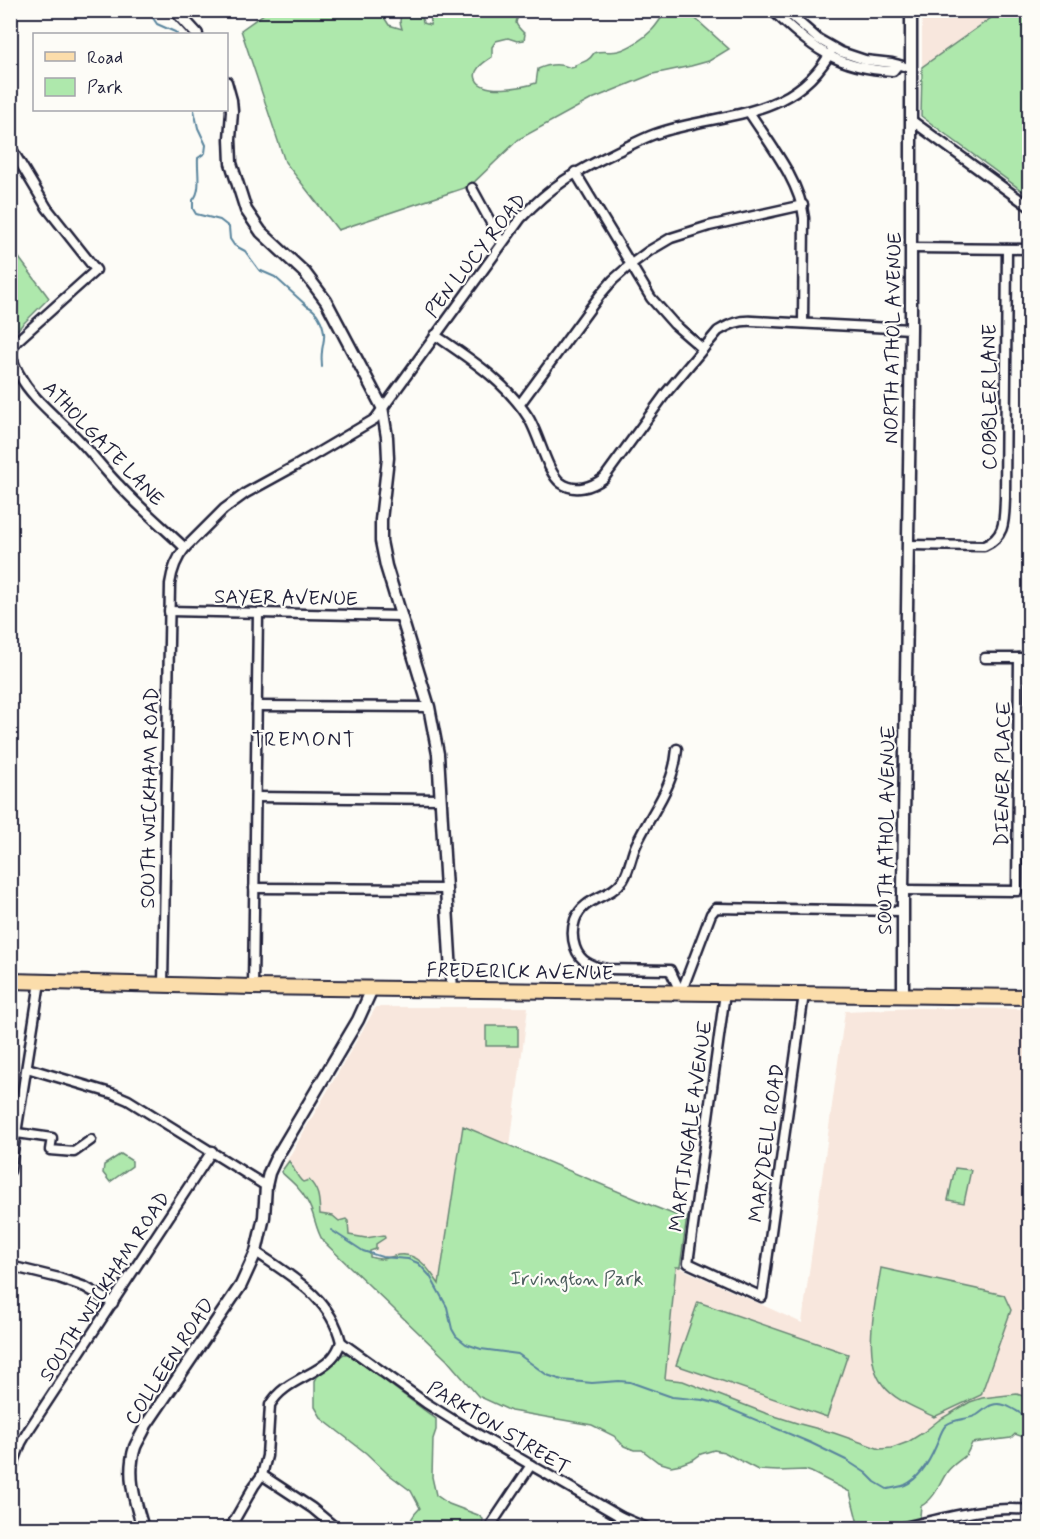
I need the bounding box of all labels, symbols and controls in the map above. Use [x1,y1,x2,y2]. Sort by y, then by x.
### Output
legend [33,33,228,111]
text: Road [87,46,123,70]
text: Park [87,76,123,100]
street label: PEN LUCY ROAD [419,188,533,324]
street label: NORTH ATHOL AVENUE [878,232,909,444]
street label: COBBLER LANE [977,324,1004,470]
street label: ATHOLGATE LANE [36,376,170,513]
street label: SAYER AVENUE [214,584,358,613]
street label: SOUTH WICKHAM ROAD [135,687,166,909]
street label: DIENER PLACE [989,701,1018,847]
street label: SOUTH ATHOL AVENUE [872,725,903,935]
district label: TREMONT [252,726,356,754]
street label: FREDERICK AVENUE [426,957,613,988]
street label: MARTINGALE AVENUE [663,1019,720,1234]
street label: MARYDELL ROAD [743,1062,792,1224]
street label: SOUTH WICKHAM ROAD [34,1187,177,1387]
park label: Irvington Park [511,1266,643,1293]
street label: COLLEEN ROAD [119,1293,221,1431]
street label: PARKTON STREET [422,1375,575,1482]

